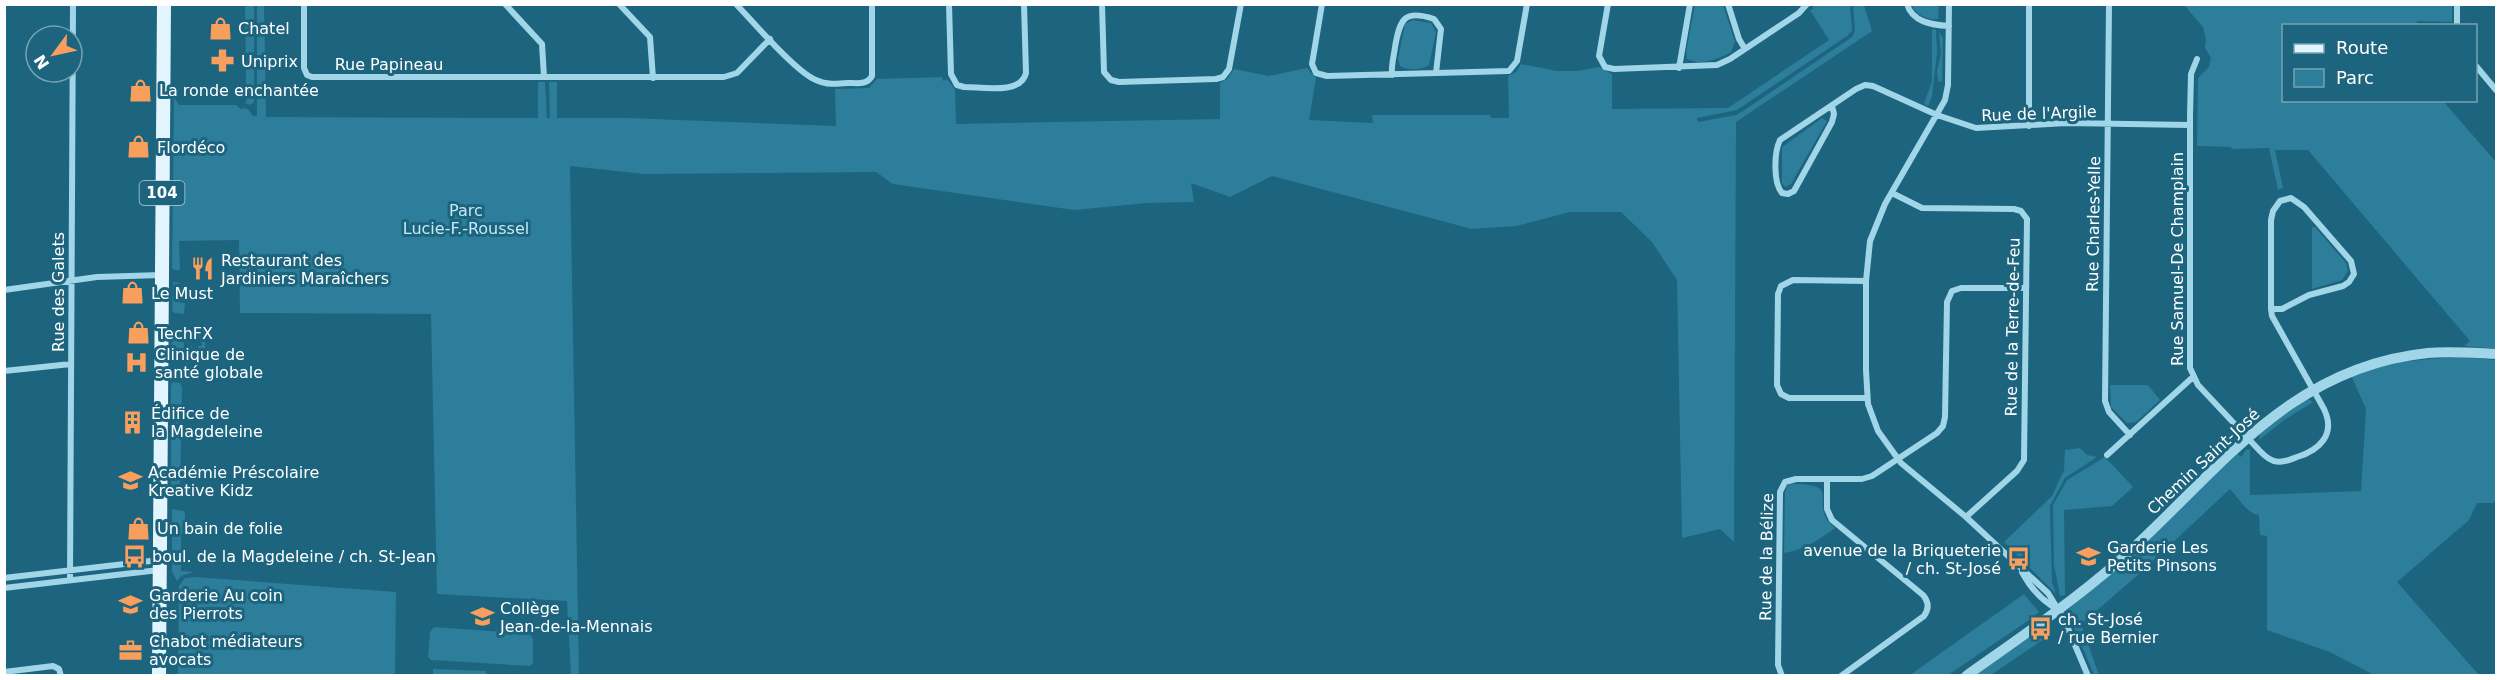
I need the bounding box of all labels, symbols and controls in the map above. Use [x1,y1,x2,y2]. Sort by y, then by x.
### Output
shop icon: Chatel [207,15,233,41]
place label: Chatel [238,19,290,38]
north arrow [24,24,84,84]
legend [2282,24,2477,102]
text: Route [2336,37,2388,58]
pharmacy icon: Uniprix [210,48,236,74]
text: N [30,51,53,73]
place label: Uniprix [241,52,298,71]
street label: Rue Papineau [335,55,443,74]
text: Parc [2336,67,2374,88]
shop icon: La ronde enchantée [128,77,154,103]
place label: La ronde enchantée [159,81,319,100]
street label: Rue de l'Argile [1981,102,2097,125]
shop icon: Flordéco [126,134,152,160]
place label: Flordéco [157,138,225,157]
street label: Rue Samuel-De Champlain [2168,152,2187,366]
street label: Rue Charles-Yelle [2083,156,2104,292]
road number: 104 [140,181,184,205]
park label: Parc Lucie-F.-Roussel [403,201,529,238]
street label: Rue des Galets [49,232,68,352]
street label: Rue de la Terre-de-Feu [2001,237,2024,417]
place label: Restaurant des Jardiniers Maraîchers [220,251,389,288]
restaurant icon: Restaurant des Jardiniers Maraîchers [190,256,216,282]
shop icon: Le Must [120,280,146,306]
place label: Le Must [151,284,213,303]
shop icon: TechFX [126,320,152,346]
place label: TechFX [156,324,213,343]
place label: Clinique de santé globale [155,345,263,382]
hospital icon: Clinique de santé globale [124,350,150,376]
place label: Édifice de la Magdeleine [151,404,263,441]
street label: Chemin Saint-José [2143,404,2263,518]
building icon: Édifice de la Magdeleine [120,409,146,435]
place label: Académie Préscolaire Kreative Kidz [148,463,319,500]
school or university icon: Académie Préscolaire Kreative Kidz [117,468,143,494]
street label: Rue de la Bélize [1756,493,1777,621]
shop icon: Un bain de folie [126,515,152,541]
place label: Un bain de folie [157,519,283,538]
place label: Garderie Les Petits Pinsons [2107,538,2217,575]
place label: avenue de la Briqueterie / ch. St-José [1803,541,2001,578]
bus stop icon: boul. de la Magdeleine / ch. St-Jean [121,543,147,569]
school or university icon: Garderie Les Petits Pinsons [2076,543,2102,569]
bus stop icon: avenue de la Briqueterie / ch. St-José [2006,546,2032,572]
place label: boul. de la Magdeleine / ch. St-Jean [152,547,436,566]
place label: Garderie Au coin des Pierrots [149,586,283,623]
school or university icon: Garderie Au coin des Pierrots [118,591,144,617]
place label: Collège Jean-de-la-Mennais [499,599,653,636]
school or university icon: Collège Jean-de-la-Mennais [469,604,495,630]
place label: ch. St-José / rue Bernier [2058,610,2159,647]
bus stop icon: ch. St-José / rue Bernier [2027,615,2053,641]
place label: Chabot médiateurs avocats [149,632,302,669]
office icon: Chabot médiateurs avocats [118,637,144,663]

